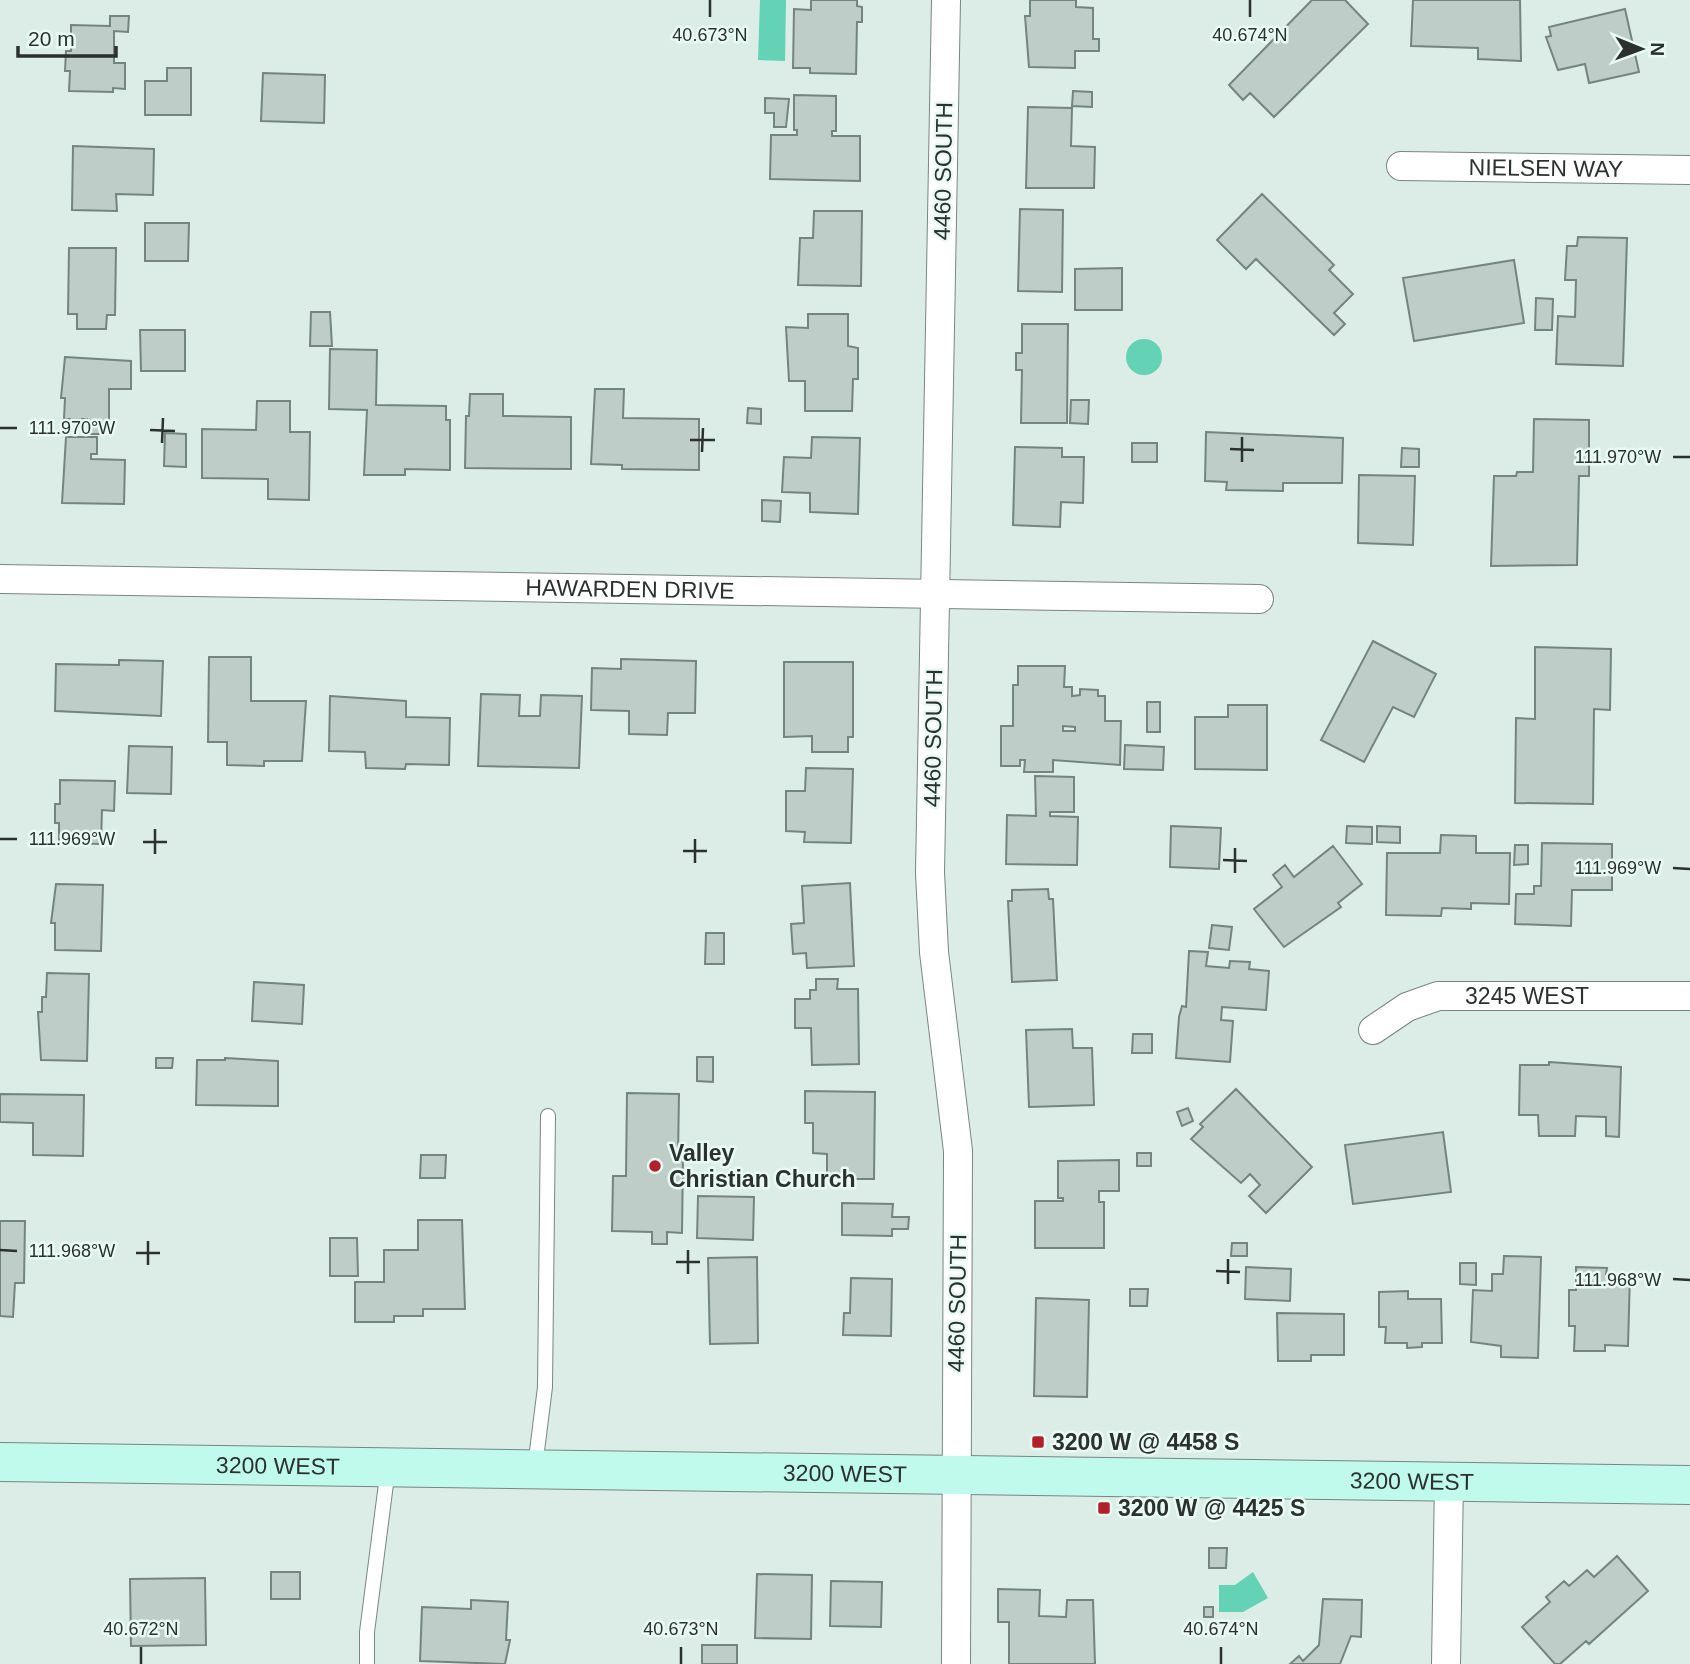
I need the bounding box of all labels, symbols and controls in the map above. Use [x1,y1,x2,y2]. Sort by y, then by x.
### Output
scale bar [18,14,116,58]
north arrow [1606,14,1676,84]
text: 40.673°N [672,25,748,45]
text: 40.674°N [1212,25,1288,45]
text: 20 m [28,27,75,50]
text: N [1647,42,1668,56]
street label: 4460 SOUTH [929,102,957,240]
street label: NIELSEN WAY [1468,154,1624,182]
text: 111.970°W [29,418,115,438]
text: 111.970°W [1575,447,1661,467]
street label: HAWARDEN DRIVE [525,574,735,604]
street label: 4460 SOUTH [919,669,947,807]
text: 111.969°W [29,829,115,849]
text: 111.969°W [1575,858,1661,878]
street label: 3245 WEST [1465,983,1589,1009]
place label: Valley Christian Church [669,1140,856,1192]
marker: Valley Christian Church [647,1158,663,1174]
street label: 4460 SOUTH [943,1234,971,1372]
text: 111.968°W [29,1241,115,1261]
text: 111.968°W [1575,1270,1661,1290]
place label: 3200 W @ 4458 S [1052,1429,1239,1455]
marker: 3200 W @ 4458 S [1030,1434,1046,1450]
street label: 3200 WEST [216,1452,340,1480]
street label: 3200 WEST [783,1460,907,1487]
street label: 3200 WEST [1350,1467,1474,1495]
place label: 3200 W @ 4425 S [1118,1495,1305,1521]
marker: 3200 W @ 4425 S [1096,1500,1112,1516]
text: 40.672°N [103,1619,179,1639]
text: 40.673°N [643,1619,719,1639]
text: 40.674°N [1183,1619,1259,1639]

